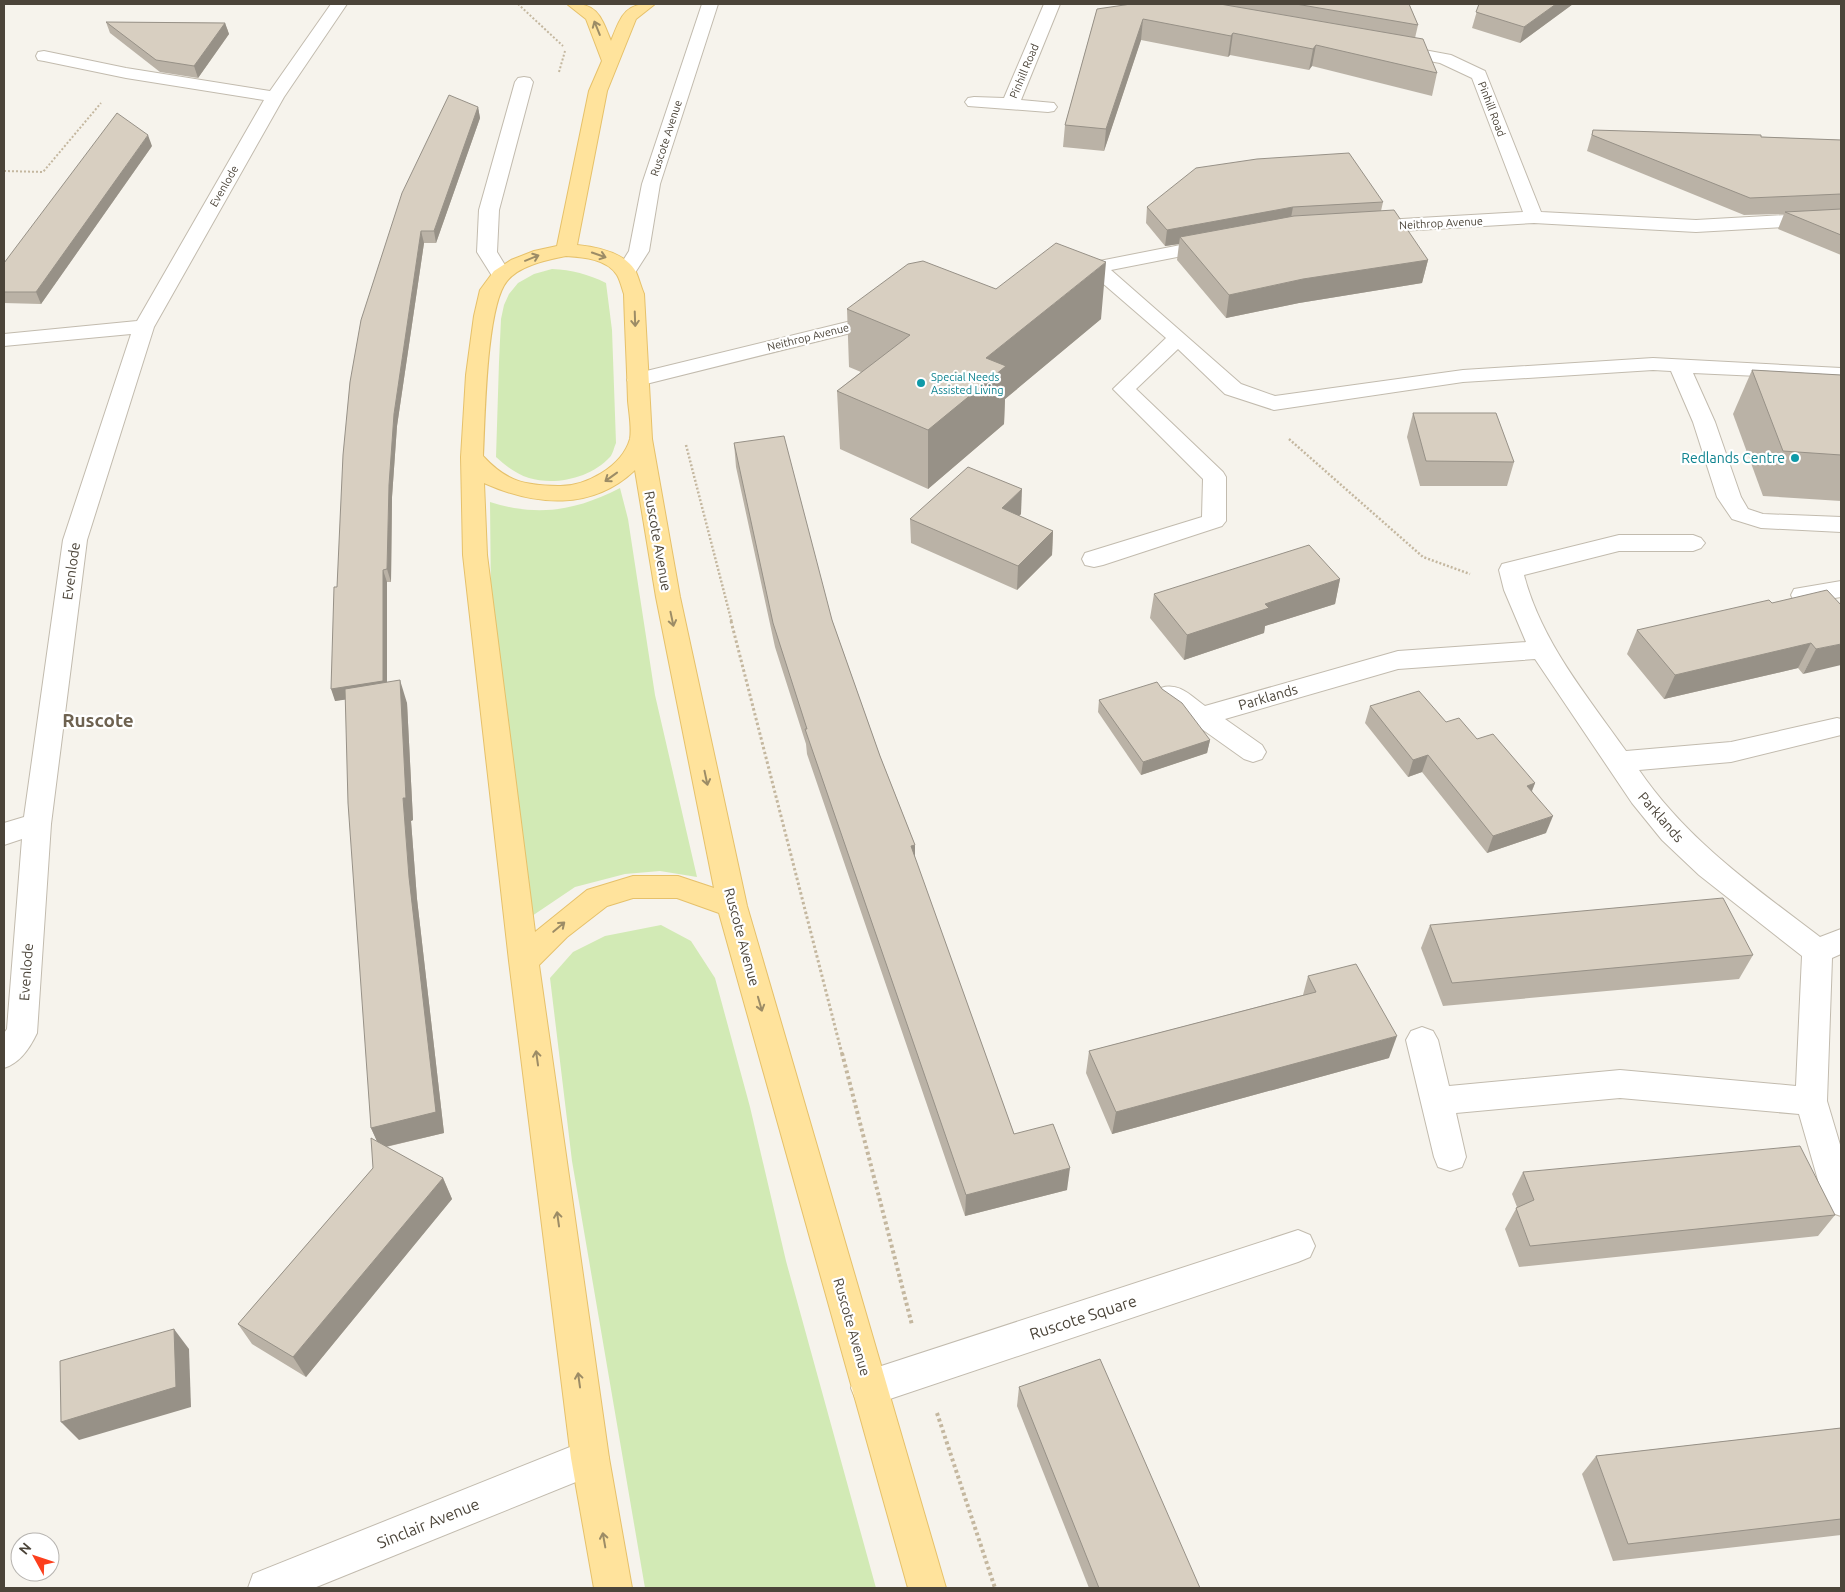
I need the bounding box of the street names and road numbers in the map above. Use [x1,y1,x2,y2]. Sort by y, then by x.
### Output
street label: Pinhill Road [1007,42,1041,100]
street label: Pinhill Road [1476,80,1508,138]
street label: Ruscote Avenue [648,98,684,178]
street label: Evenlode [207,163,241,209]
street label: Neithrop Avenue [1399,215,1483,231]
street label: Neithrop Avenue [766,321,850,353]
street label: Ruscote Avenue [641,490,675,592]
street label: Evenlode [59,541,83,601]
street label: Parklands [1236,681,1300,713]
street label: Parklands [1635,789,1687,845]
street label: Ruscote Avenue [721,886,763,988]
street label: Evenlode [16,943,36,1001]
street label: Ruscote Avenue [830,1276,874,1378]
street label: Ruscote Square [1027,1291,1139,1343]
street label: Sinclair Avenue [374,1494,482,1552]

